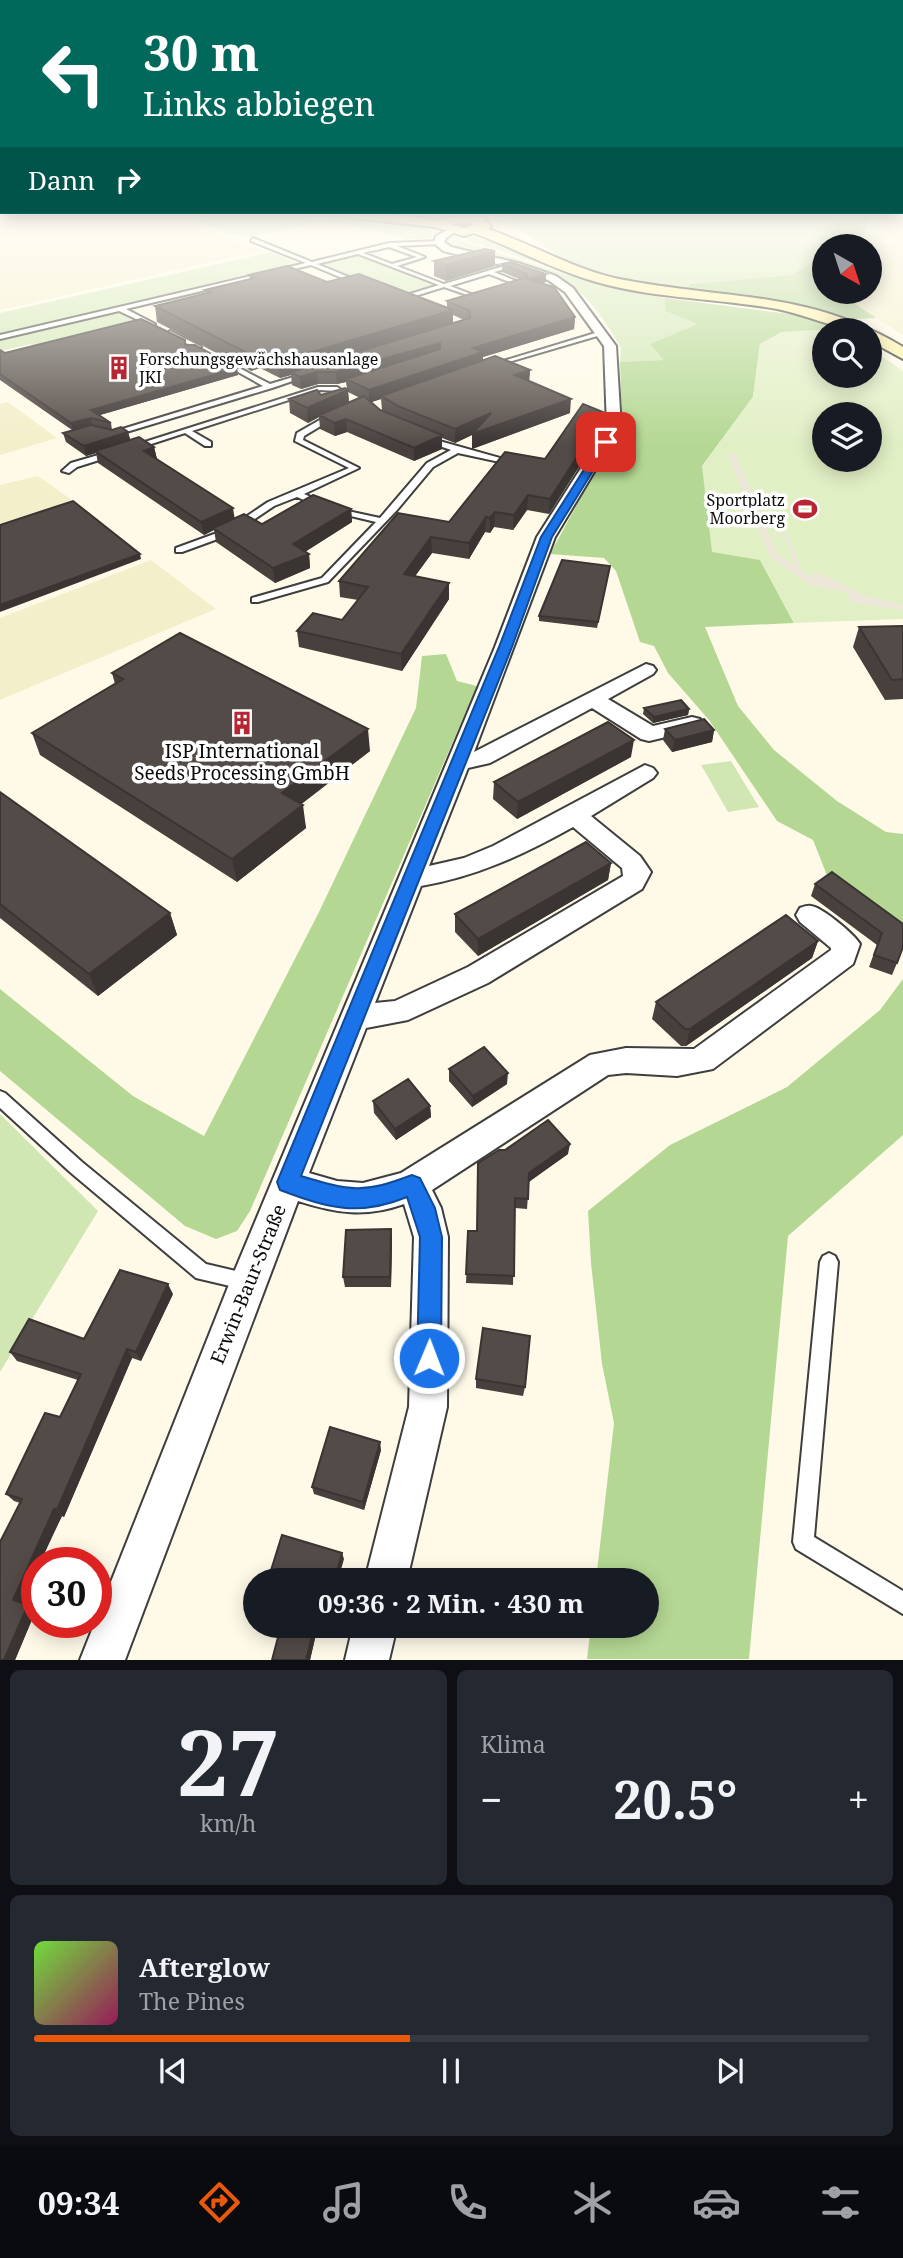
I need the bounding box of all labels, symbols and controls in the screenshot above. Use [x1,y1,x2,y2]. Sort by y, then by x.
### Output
text: 30 m [143,19,259,85]
icon: left [28,28,119,119]
text: Links abbiegen [143,82,375,125]
icon: right [109,161,147,199]
text: Dann [28,162,95,198]
north arrow [812,234,882,304]
map controls [812,234,882,472]
button: search [812,318,882,388]
place label: Forschungsgewächshausanlage JKI [138,348,378,388]
building icon: Forschungsgewächshausanlage JKI [105,354,133,382]
button: layers [812,402,882,472]
pin [576,412,636,472]
icon: arrive [587,423,625,461]
place label: Sportplatz Moorberg [706,489,785,529]
sports icon: Sportplatz Moorberg [791,495,819,523]
building icon: ISP International Seeds Processing GmbH [228,709,256,737]
place label: ISP International Seeds Processing GmbH [134,738,350,786]
street label: Erwin-Baur-Straße [204,1200,292,1368]
position arrow [392,1321,466,1395]
speed limit sign: 30 [21,1547,112,1638]
text: 09:36 · 2 Min. · 430 m [318,1585,584,1621]
text: 27 [177,1699,280,1823]
text: Klima [481,1728,546,1760]
text: 20.5° [613,1763,737,1834]
text: − [481,1773,503,1825]
text: + [848,1773,869,1825]
text: km/h [200,1807,256,1839]
text: Afterglow [139,1949,270,1985]
text: The Pines [139,1985,245,2017]
icon: previous [154,2052,192,2090]
icon: pause [432,2052,470,2090]
icon: next [711,2052,749,2090]
icon: directions [195,2178,244,2227]
icon: music [319,2178,368,2227]
icon: phone [443,2178,492,2227]
icon: climate [568,2178,617,2227]
icon: car [692,2178,741,2227]
icon: filters [816,2178,865,2227]
text: 09:34 [38,2181,120,2224]

